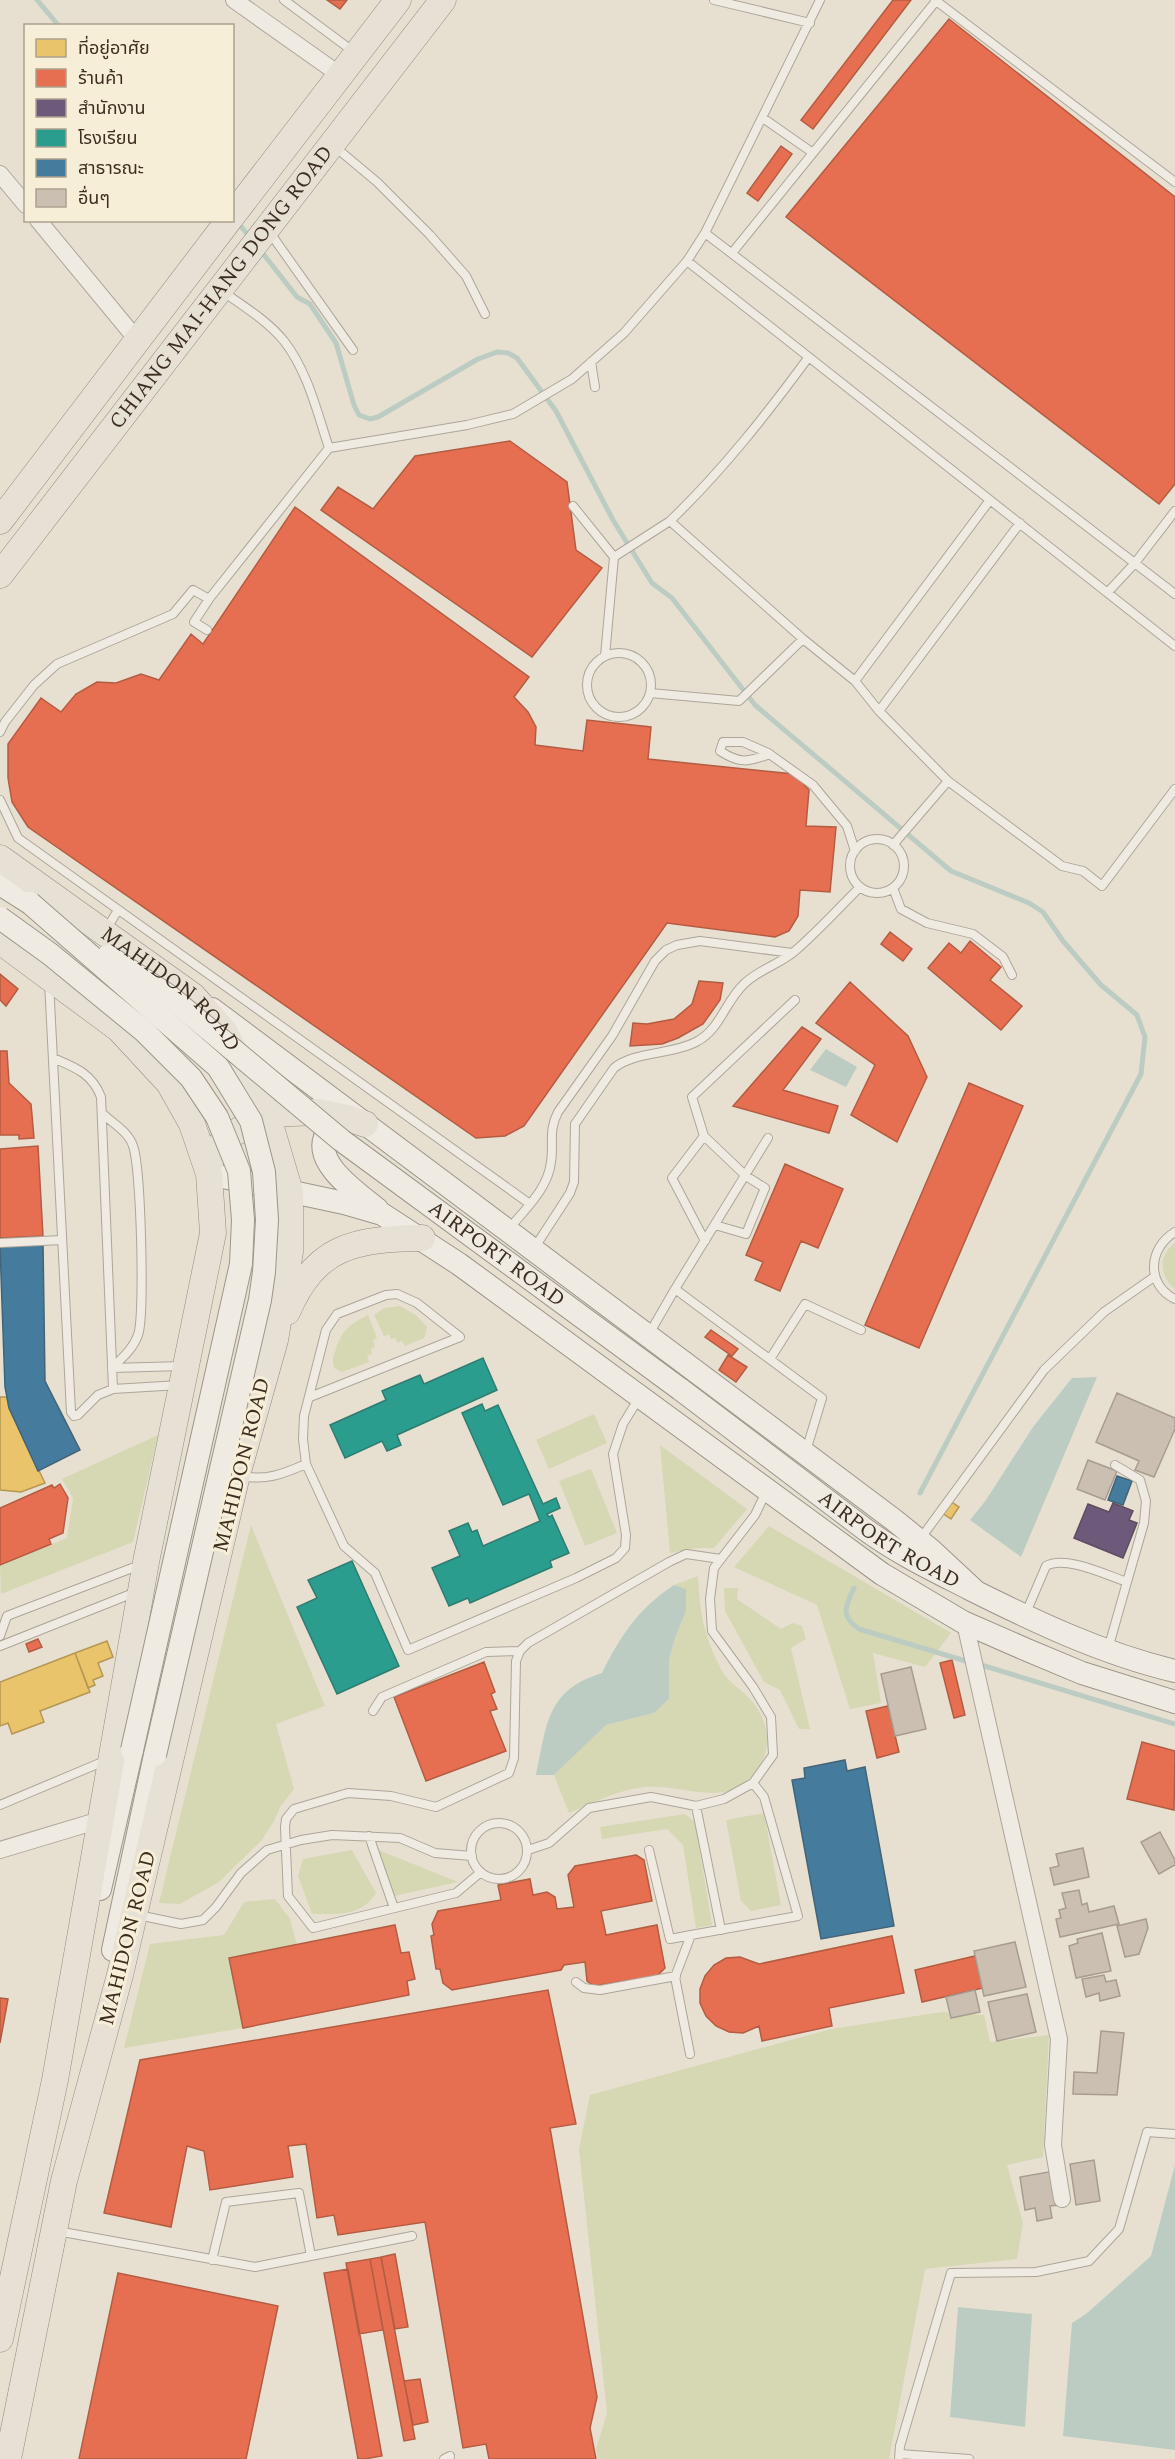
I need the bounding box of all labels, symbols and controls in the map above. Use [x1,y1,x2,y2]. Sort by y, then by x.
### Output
legend [24,24,234,222]
text: ที่อยู่อาศัย [78,35,150,62]
text: ร้านค้า [78,65,124,92]
text: สำนักงาน [78,95,145,122]
text: โรงเรียน [78,125,137,152]
street label: CHIANG MAI-HANG DONG ROAD [102,139,341,436]
text: สาธารณะ [78,155,144,182]
text: อื่นๆ [78,185,110,212]
street label: MAHIDON ROAD [94,919,248,1057]
street label: AIRPORT ROAD [421,1193,572,1315]
street label: MAHIDON ROAD [205,1374,279,1556]
street label: AIRPORT ROAD [811,1483,965,1597]
street label: MAHIDON ROAD [91,1847,165,2029]

